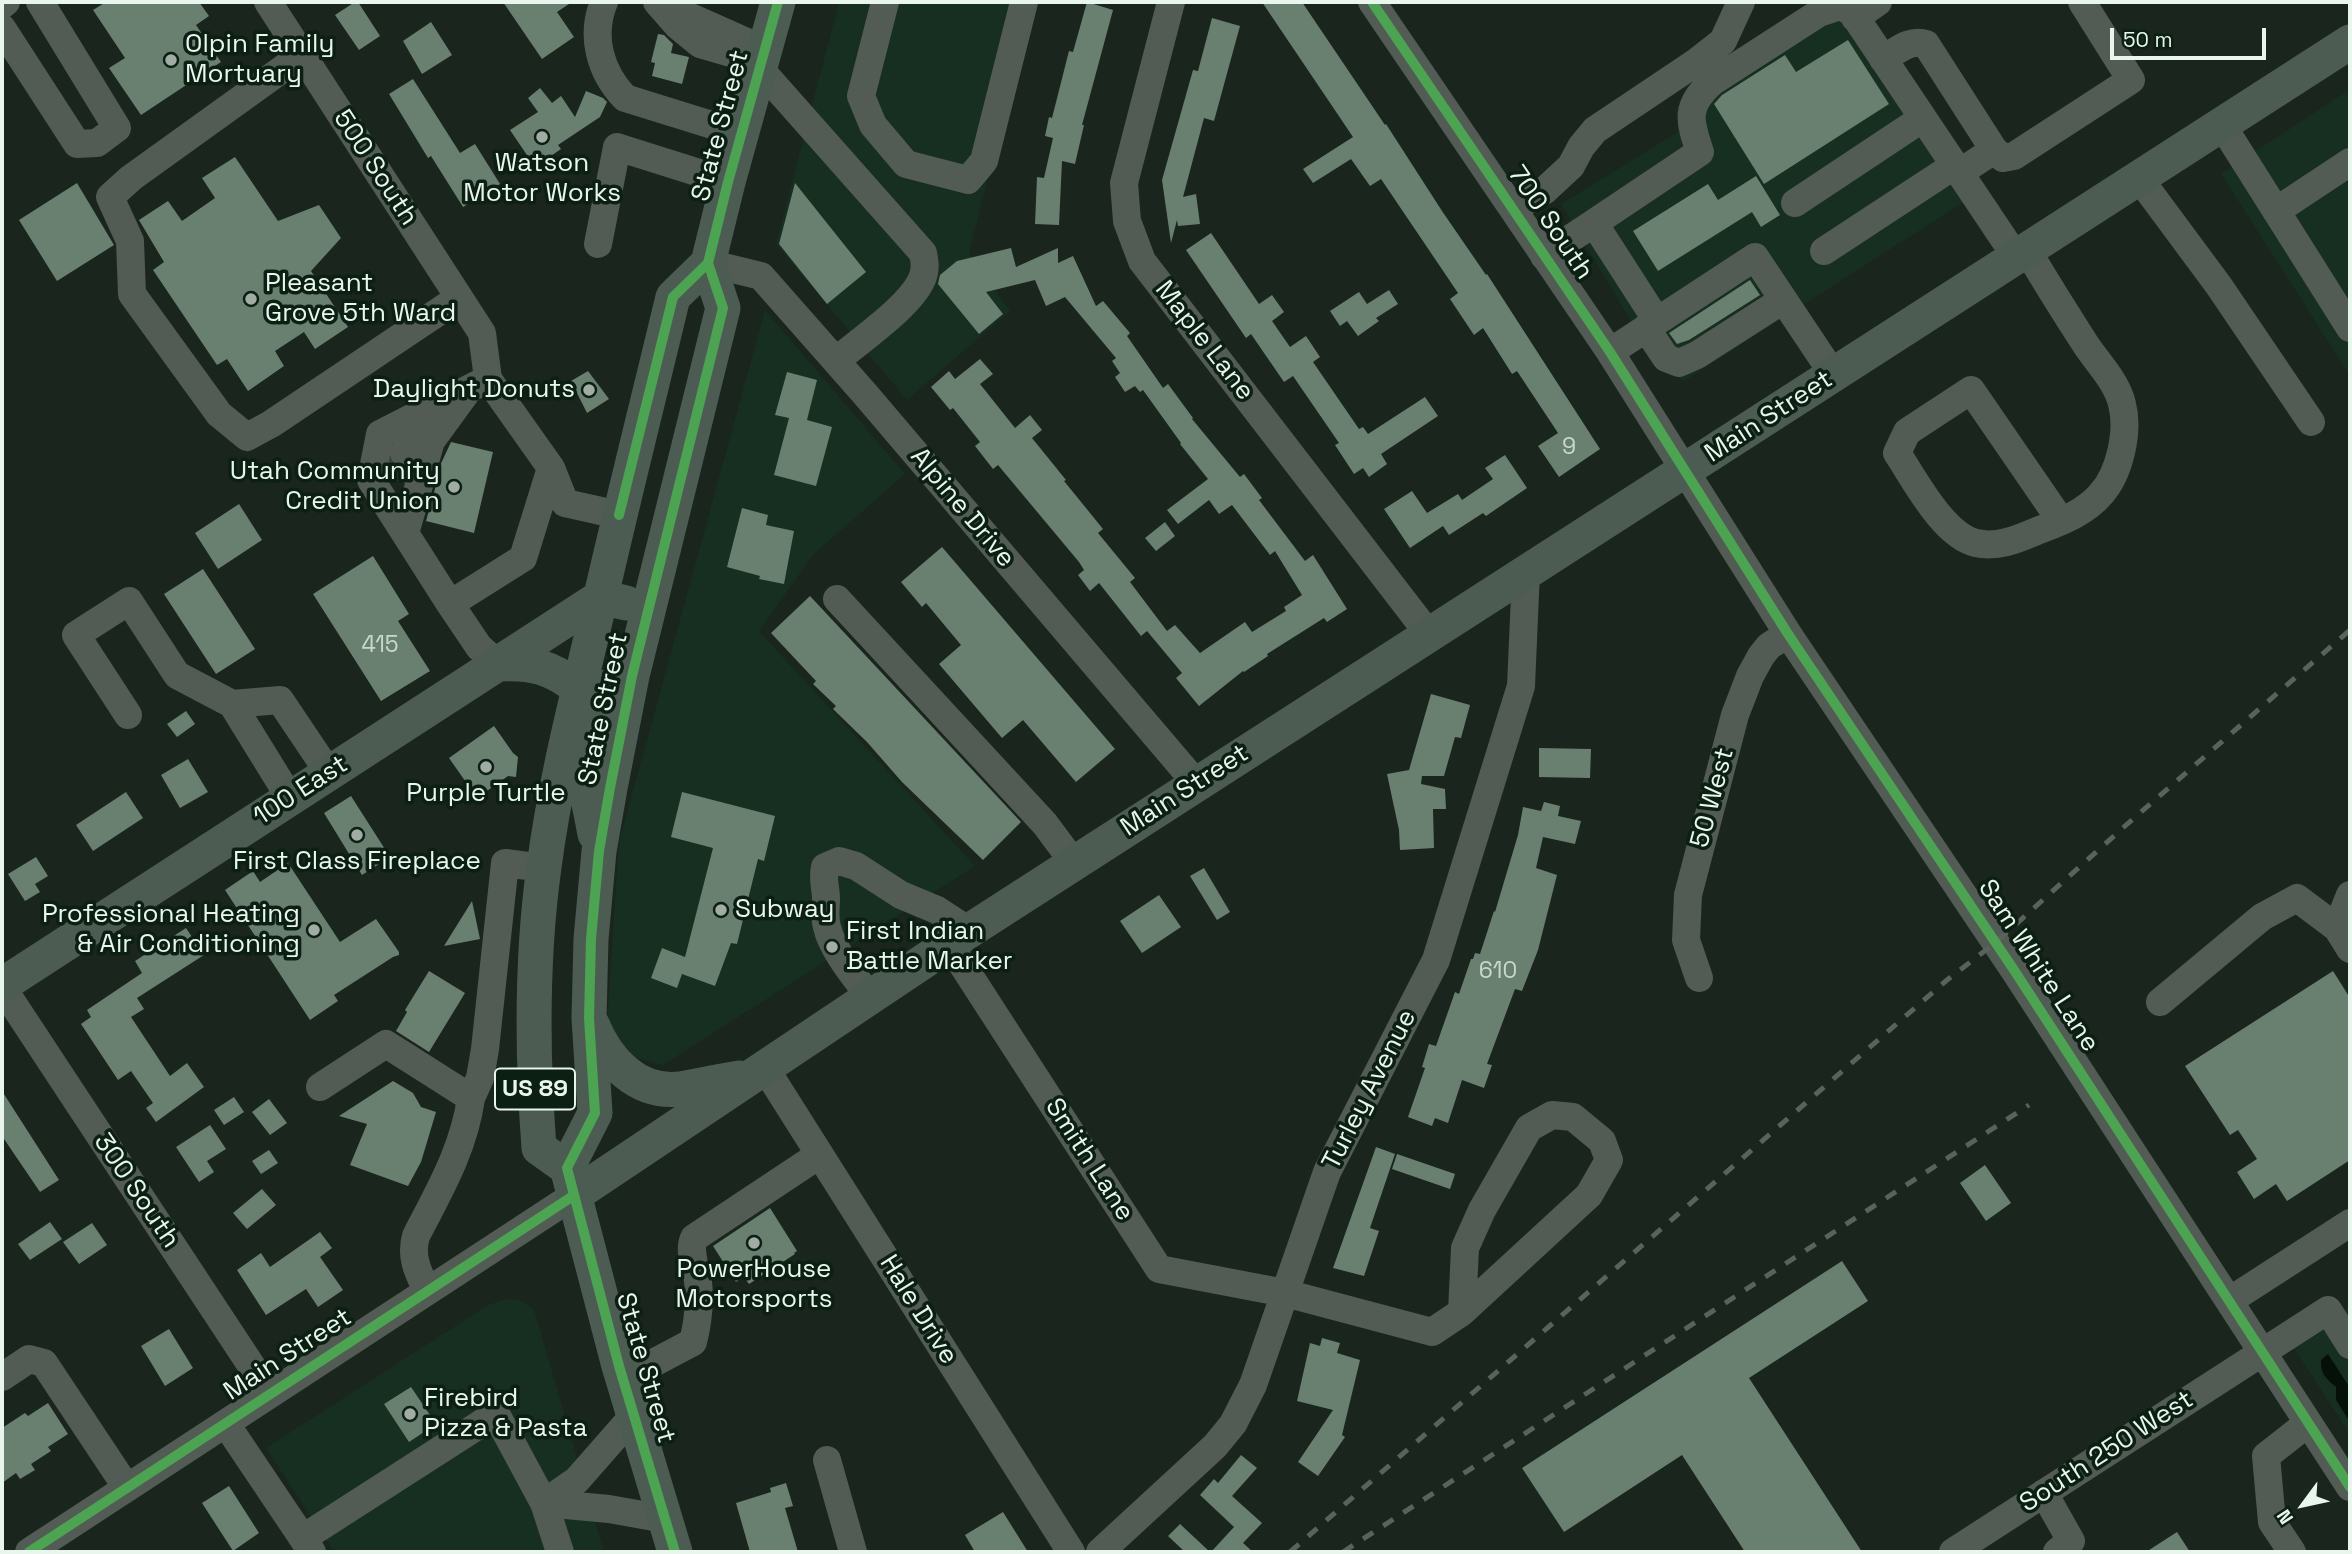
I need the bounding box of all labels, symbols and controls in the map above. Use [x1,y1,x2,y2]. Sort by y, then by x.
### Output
scale bar [2114,14,2270,58]
text: 50 m [2123,26,2173,53]
place label: Olpin Family Mortuary [185,29,334,90]
street label: State Street [686,47,756,205]
marker: Olpin Family Mortuary [163,52,179,68]
street label: 500 South [326,104,424,232]
marker: Watson Motor Works [534,129,550,145]
place label: Watson Motor Works [463,148,621,210]
street label: 700 South [1501,160,1599,286]
place label: Pleasant Grove 5th Ward [265,268,456,330]
street label: Maple Lane [1148,275,1260,407]
marker: Pleasant Grove 5th Ward [243,291,259,307]
street label: Main Street [1699,364,1839,470]
place label: Daylight Donuts [373,374,575,406]
marker: Daylight Donuts [581,382,597,398]
house number: 9 [1562,434,1576,462]
street label: Alpine Drive [903,442,1021,574]
place label: Utah Community Credit Union [230,456,440,518]
marker: Utah Community Credit Union [446,479,462,495]
street label: State Street [573,630,635,788]
house number: 415 [361,632,399,660]
street label: Main Street [1115,738,1255,844]
street label: 50 West [1685,745,1741,851]
street label: 100 East [248,749,354,833]
marker: Purple Turtle [478,759,494,775]
place label: Purple Turtle [406,778,566,810]
marker: First Class Fireplace [349,827,365,843]
place label: First Class Fireplace [233,846,481,878]
street label: Sam White Lane [1971,874,2105,1058]
place label: Subway [735,894,834,926]
place label: Professional Heating & Air Conditioning [42,899,300,960]
marker: Subway [713,902,729,918]
place label: First Indian Battle Marker [846,916,1013,978]
marker: Professional Heating & Air Conditioning [306,922,322,938]
marker: First Indian Battle Marker [824,939,840,955]
house number: 610 [1479,958,1517,986]
street label: Turley Avenue [1316,1005,1424,1175]
road number: US 89 [495,1069,575,1110]
street label: Smith Lane [1038,1093,1140,1227]
street label: 300 South [86,1128,186,1254]
marker: PowerHouse Motorsports [746,1235,762,1251]
street label: Hale Drive [872,1250,964,1370]
place label: PowerHouse Motorsports [675,1254,833,1316]
street label: State Street [609,1289,681,1447]
street label: Main Street [218,1302,358,1408]
place label: Firebird Pizza & Pasta [424,1383,587,1444]
street label: South 250 West [2015,1384,2199,1520]
marker: Firebird Pizza & Pasta [402,1406,418,1422]
north arrow [2268,1470,2338,1540]
text: N [2271,1505,2299,1529]

